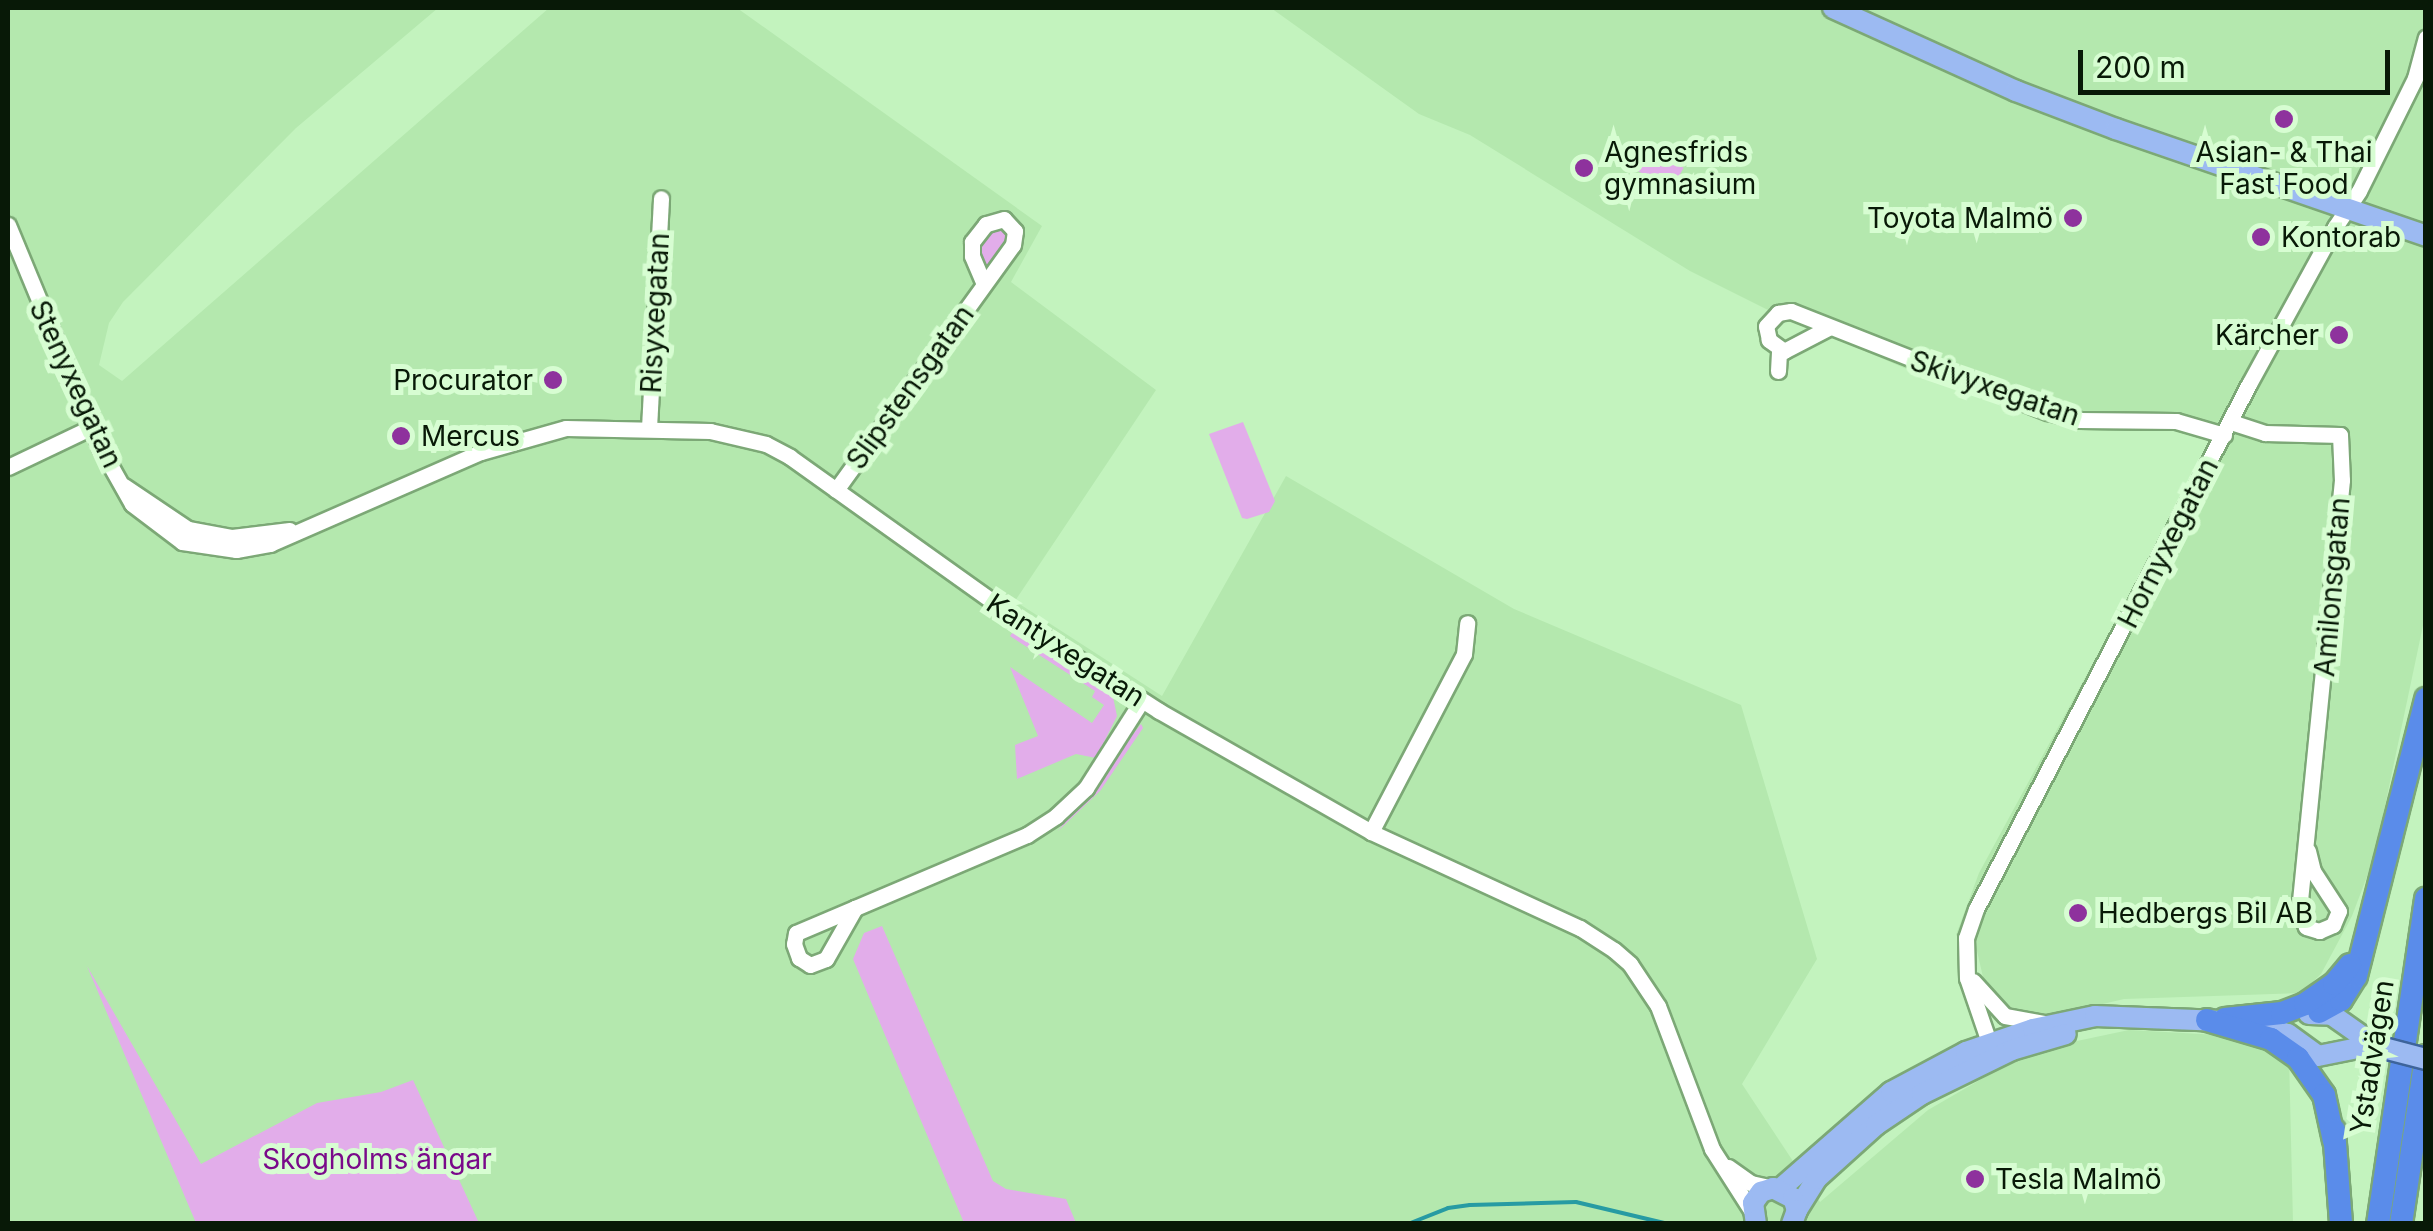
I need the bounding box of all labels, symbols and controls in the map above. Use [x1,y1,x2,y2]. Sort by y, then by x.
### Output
scale bar [2083,30,2396,92]
text: 200 m [2095,49,2186,85]
marker: Asian- & Thai Fast Food [2273,108,2295,130]
place label: Agnesfrids gymnasium [1604,135,1756,201]
place label: Asian- & Thai Fast Food [2196,135,2372,201]
marker: Agnesfrids gymnasium [1573,157,1595,179]
place label: Toyota Malmö [1867,201,2053,235]
marker: Toyota Malmö [2062,207,2084,229]
place label: Kontorab [2281,220,2401,254]
marker: Kontorab [2250,226,2272,248]
street label: Risyxegatan [634,232,676,394]
street label: Stenyxegatan [23,295,129,473]
street label: Slipstensgatan [839,298,981,476]
place label: Kärcher [2215,318,2319,352]
marker: Kärcher [2328,324,2350,346]
street label: Skivyxegatan [1906,343,2084,433]
place label: Procurator [393,363,533,397]
marker: Procurator [542,369,564,391]
place label: Mercus [421,419,520,453]
marker: Mercus [390,425,412,447]
street label: Hornyxegatan [2111,453,2225,633]
street label: Amilonsgatan [2307,496,2357,678]
street label: Kantyxegatan [981,586,1151,714]
place label: Hedbergs Bil AB [2098,896,2313,930]
marker: Hedbergs Bil AB [2067,902,2089,924]
street label: Ystadvägen [2343,978,2401,1136]
park label: Skogholms ängar [262,1142,492,1176]
place label: Tesla Malmö [1995,1162,2161,1196]
marker: Tesla Malmö [1964,1168,1986,1190]

